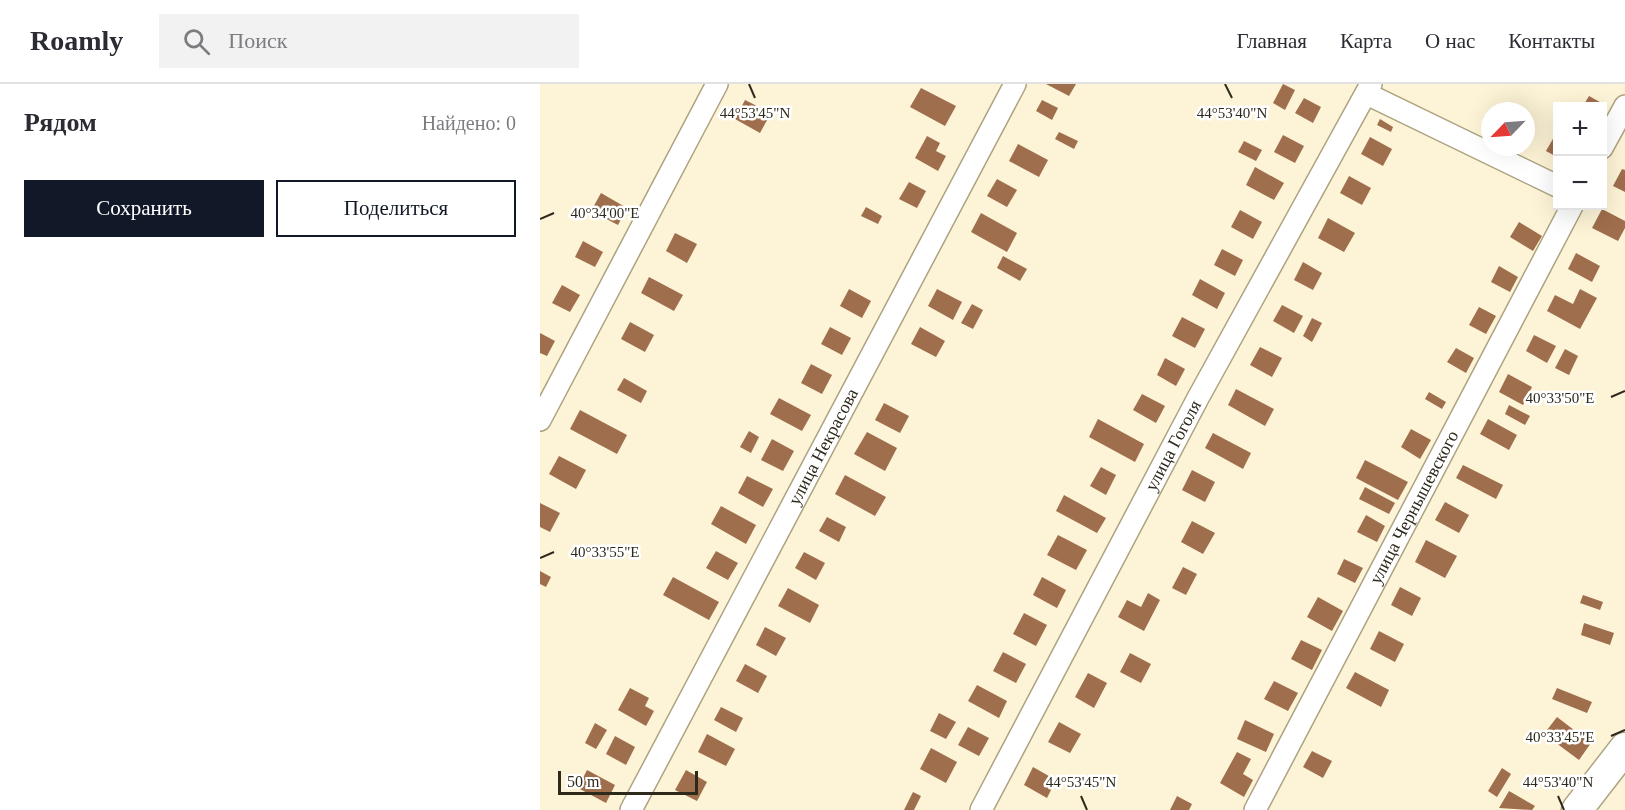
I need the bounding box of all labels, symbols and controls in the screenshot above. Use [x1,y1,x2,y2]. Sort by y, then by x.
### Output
search box [159,14,579,68]
text: Roamly [30,25,123,56]
icon: search [180,25,213,58]
text: Поиск [228,28,287,53]
text: Главная [1237,29,1307,53]
text: Карта [1340,29,1392,53]
text: О нас [1425,29,1475,53]
text: Контакты [1508,29,1595,53]
north arrow [1481,102,1535,156]
map controls [1553,102,1607,210]
button: + [1553,102,1607,156]
text: 44°53'45"N [720,105,790,121]
text: 44°53'40"N [1197,105,1267,121]
text: Рядом [24,108,97,137]
text: Найдено: 0 [422,112,516,134]
button: − [1553,156,1607,210]
button: Сохранить [24,180,264,237]
button: Поделиться [276,180,516,237]
text: 40°34'00"E [571,205,640,221]
street label: улица Некрасова [784,385,862,508]
text: 40°33'50"E [1526,390,1595,406]
street label: улица Гоголя [1141,397,1205,494]
street label: улица Чернышевского [1365,427,1462,587]
text: 40°33'55"E [571,544,640,560]
text: 40°33'45"E [1526,729,1595,745]
scale bar [558,768,698,796]
text: 50 m [567,773,599,790]
text: 44°53'45"N [1046,774,1116,790]
text: 44°53'40"N [1523,774,1593,790]

